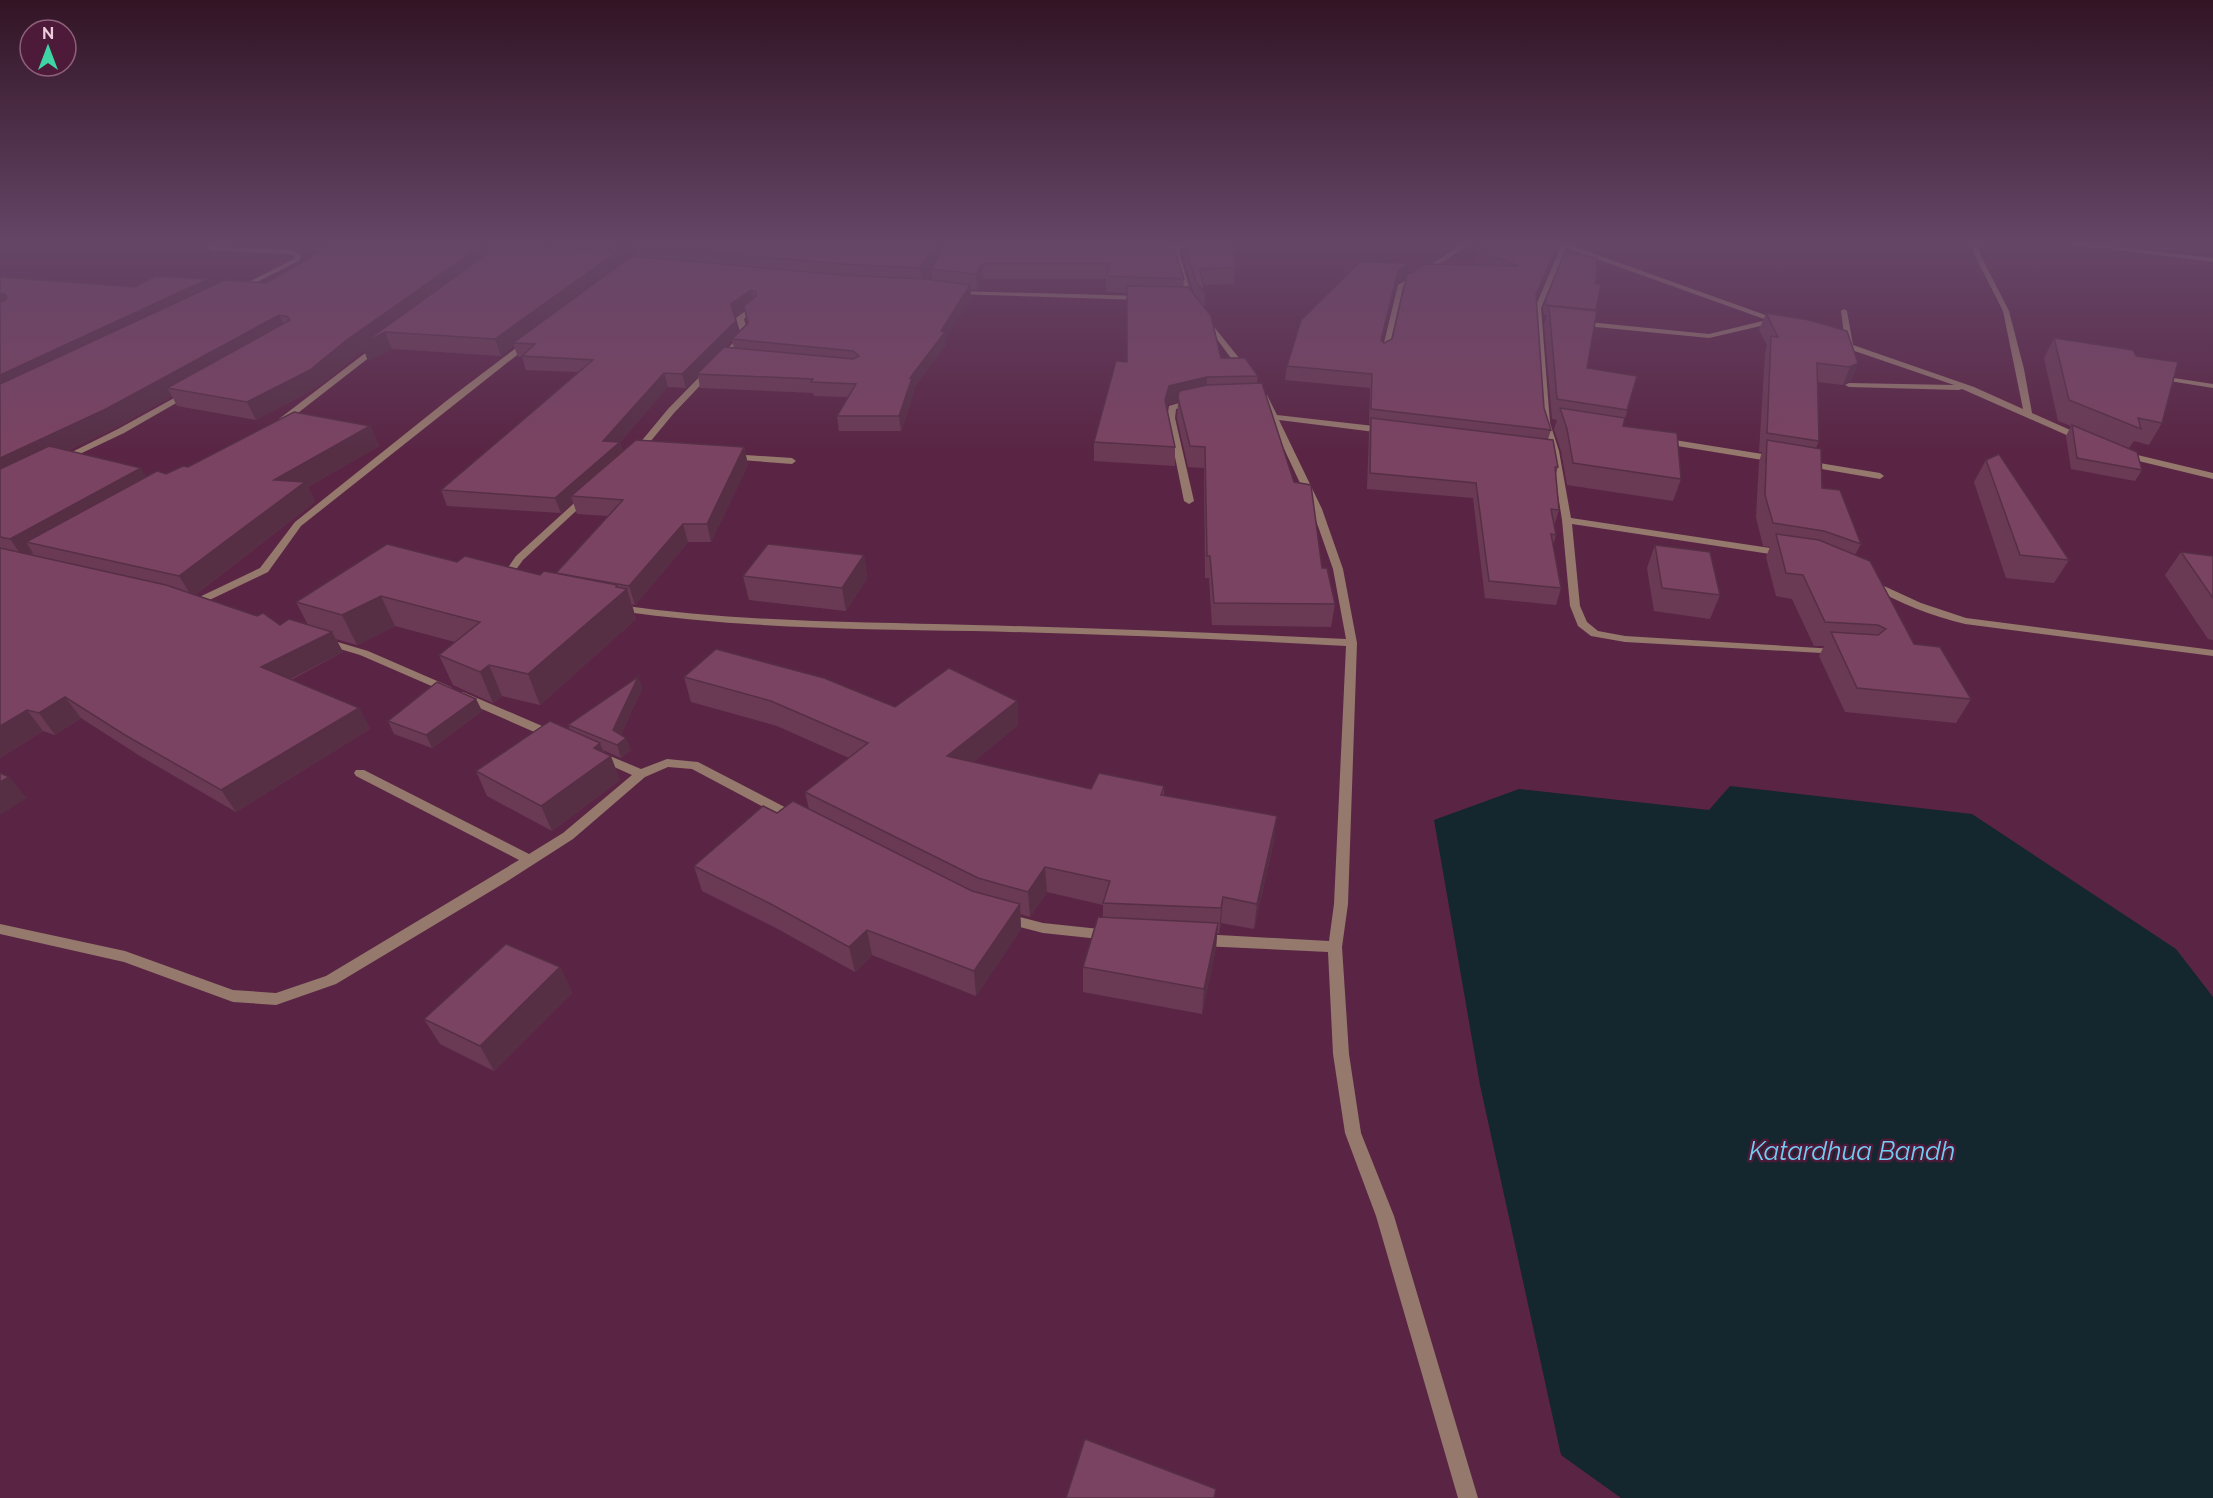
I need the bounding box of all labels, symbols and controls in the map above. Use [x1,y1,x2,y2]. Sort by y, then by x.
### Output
north arrow [18,18,78,78]
text: N [42,24,54,43]
water label: Katardhua Bandh [1749,1136,1955,1166]

